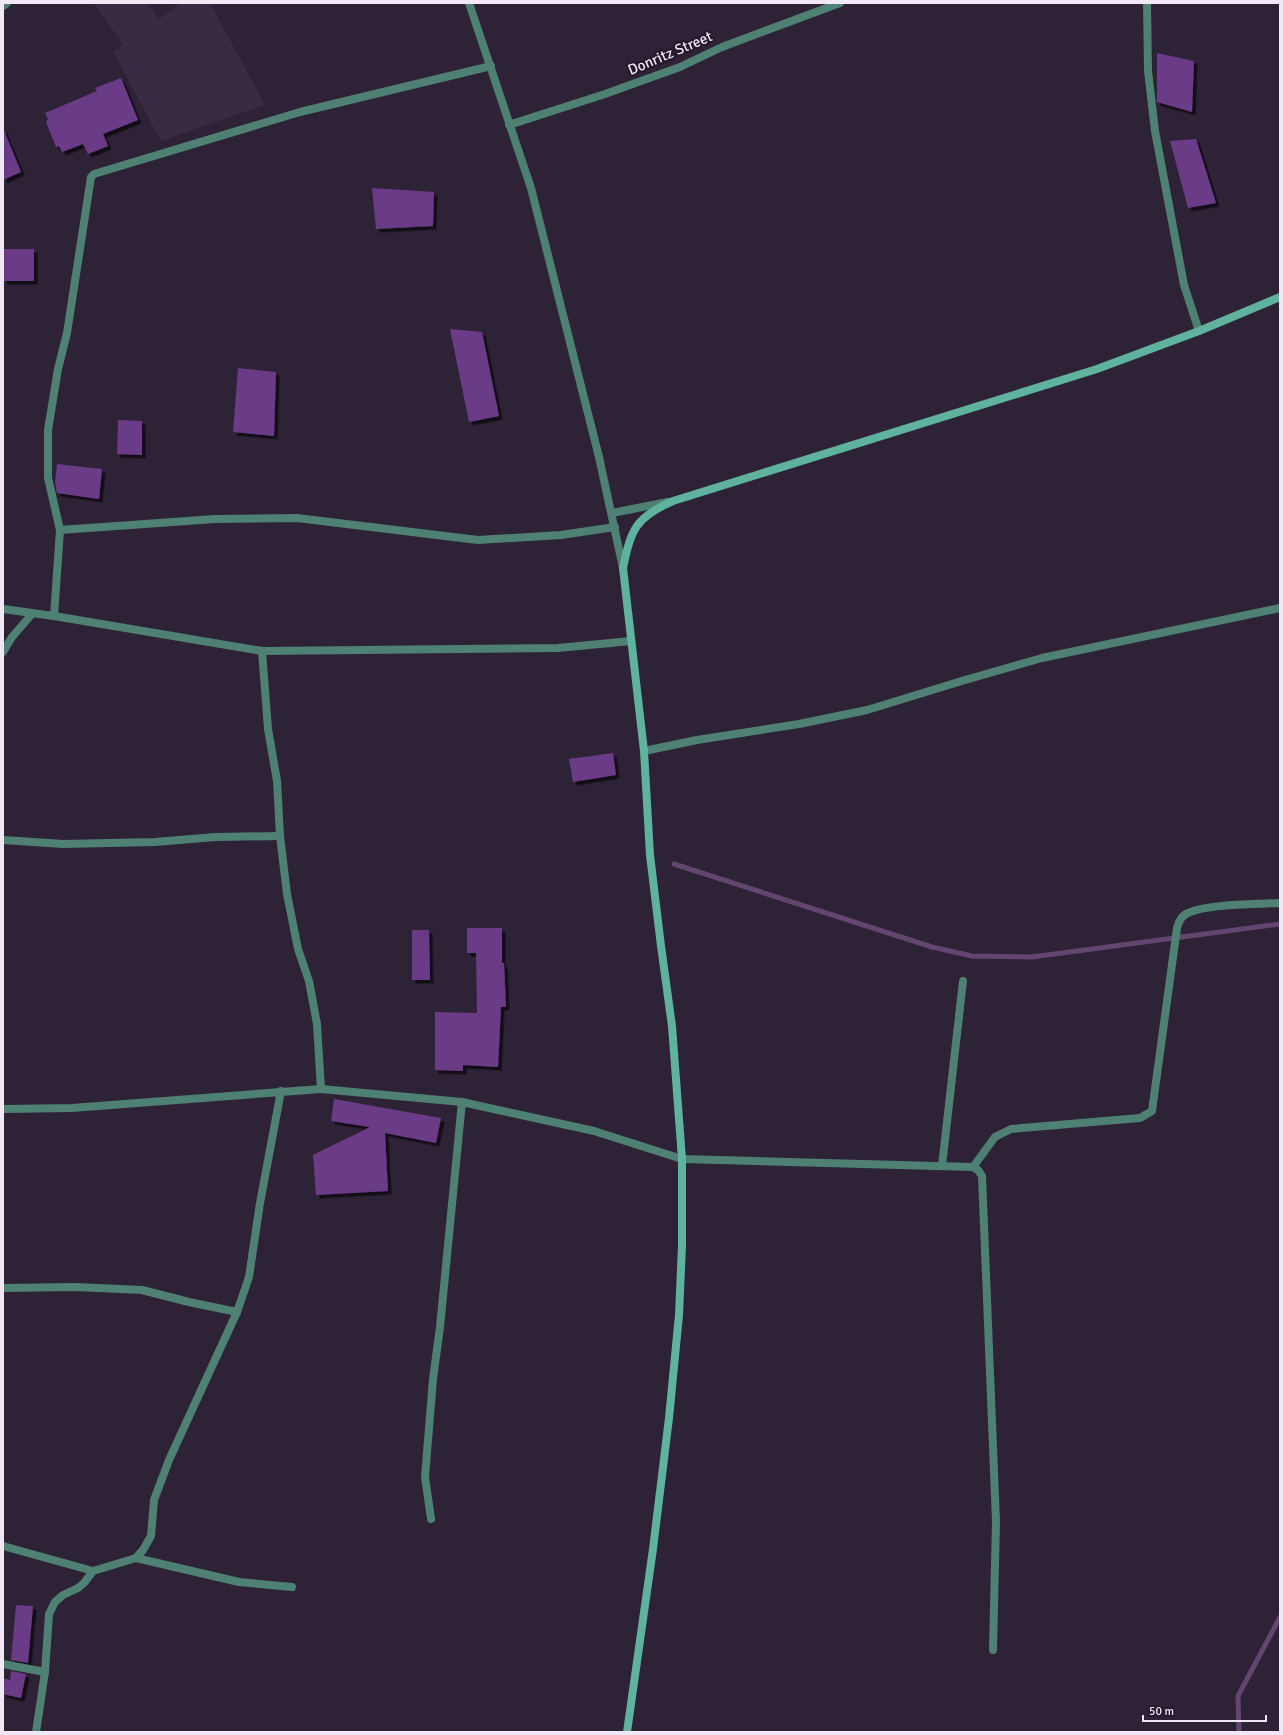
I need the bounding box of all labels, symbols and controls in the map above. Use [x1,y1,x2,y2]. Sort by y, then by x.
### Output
street label: Donritz Street [625,27,715,79]
scale bar [1143,1697,1266,1723]
text: 50 m [1149,1704,1174,1719]

